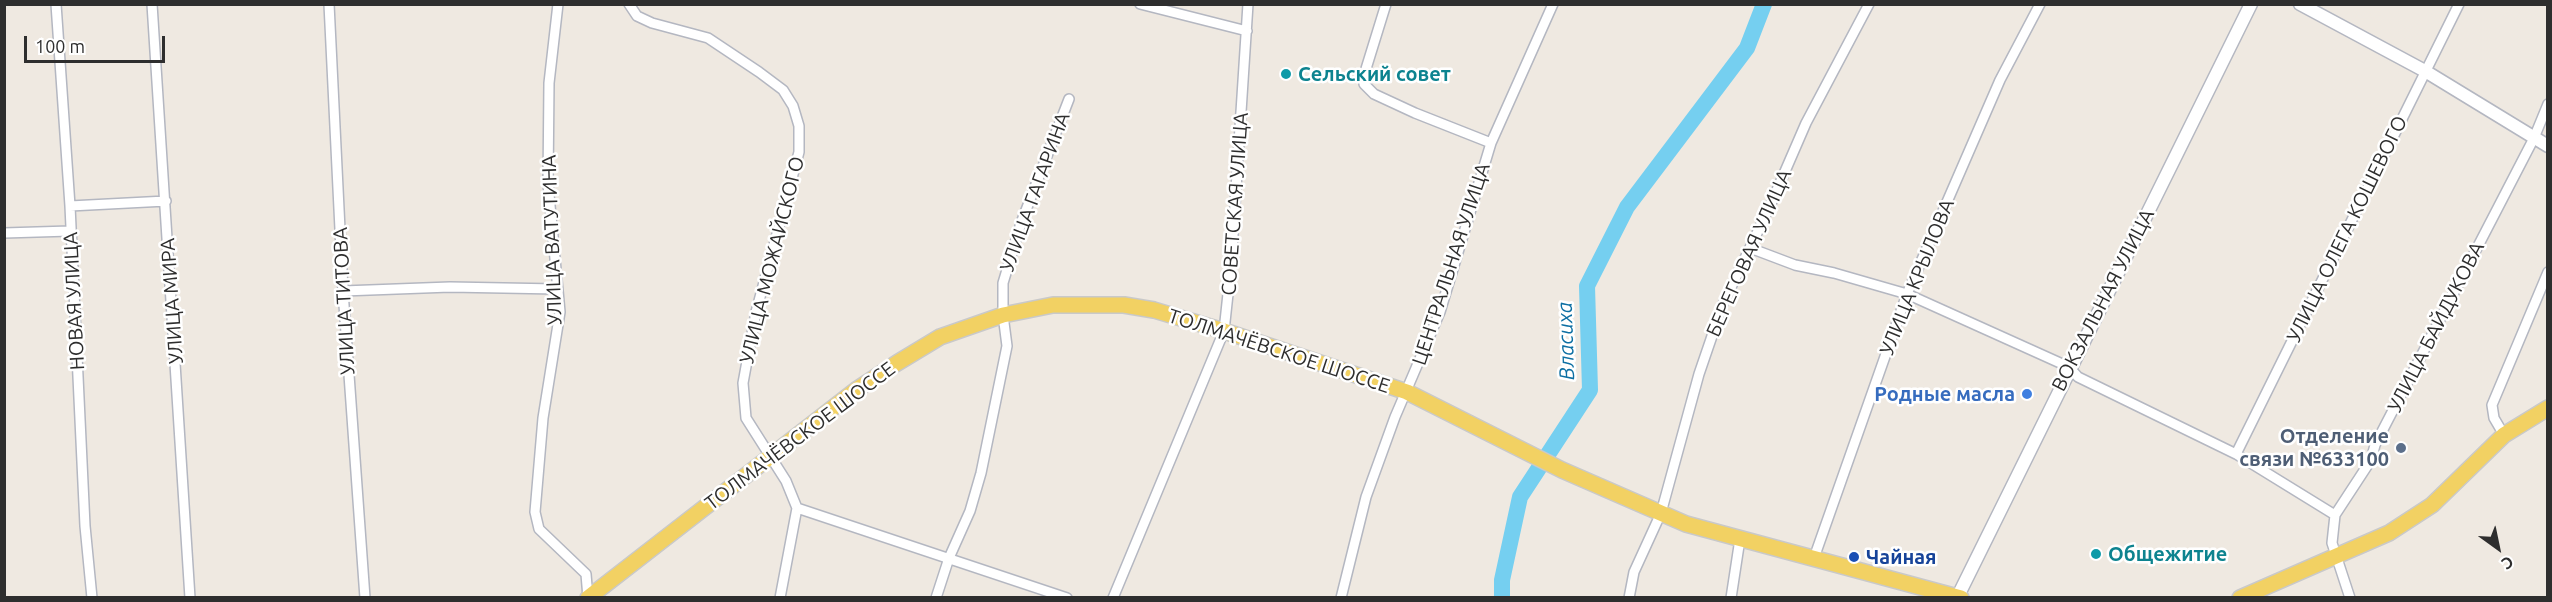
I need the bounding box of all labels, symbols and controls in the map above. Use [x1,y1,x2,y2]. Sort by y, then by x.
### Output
scale bar [27,24,168,62]
text: 100 m [35,36,85,56]
place label: Сельский совет [1298,62,1451,86]
marker: Сельский совет [1279,67,1293,81]
street label: УЛИЦА ГАГАРИНА [995,109,1075,275]
street label: СОВЕТСКАЯ УЛИЦА [1217,112,1253,296]
street label: УЛИЦА ОЛЕГА КОШЕВОГО [2282,112,2412,346]
street label: УЛИЦА ВАТУТИНА [537,154,567,326]
street label: УЛИЦА МОЖАЙСКОГО [735,154,809,366]
street label: ЦЕНТРАЛЬНАЯ УЛИЦА [1407,160,1495,368]
street label: БЕРЕГОВАЯ УЛИЦА [1701,166,1797,340]
street label: УЛИЦА КРЫЛОВА [1875,195,1959,359]
street label: ВОКЗАЛЬНАЯ УЛИЦА [2047,205,2159,395]
street label: УЛИЦА ТИТОВА [328,226,360,376]
street label: НОВАЯ УЛИЦА [58,231,90,371]
street label: УЛИЦА МИРА [156,237,188,365]
street label: УЛИЦА БАЙДУКОВА [2383,238,2489,416]
water label: Власиха [1552,301,1580,381]
street label: ТОЛМАЧЁВСКОЕ ШОССЕ [1165,304,1393,398]
street label: ТОЛМАЧЁВСКОЕ ШОССЕ [700,357,900,515]
place label: Родные масла [1874,382,2015,406]
marker: Родные масла [2020,387,2034,401]
place label: Отделение связи №633100 [2239,424,2389,471]
marker: Отделение связи №633100 [2394,441,2408,455]
north arrow [2468,518,2528,578]
place label: Общежитие [2108,542,2227,566]
place label: Чайная [1866,545,1937,569]
marker: Общежитие [2089,547,2103,561]
marker: Чайная [1847,550,1861,564]
text: С [2499,553,2517,573]

